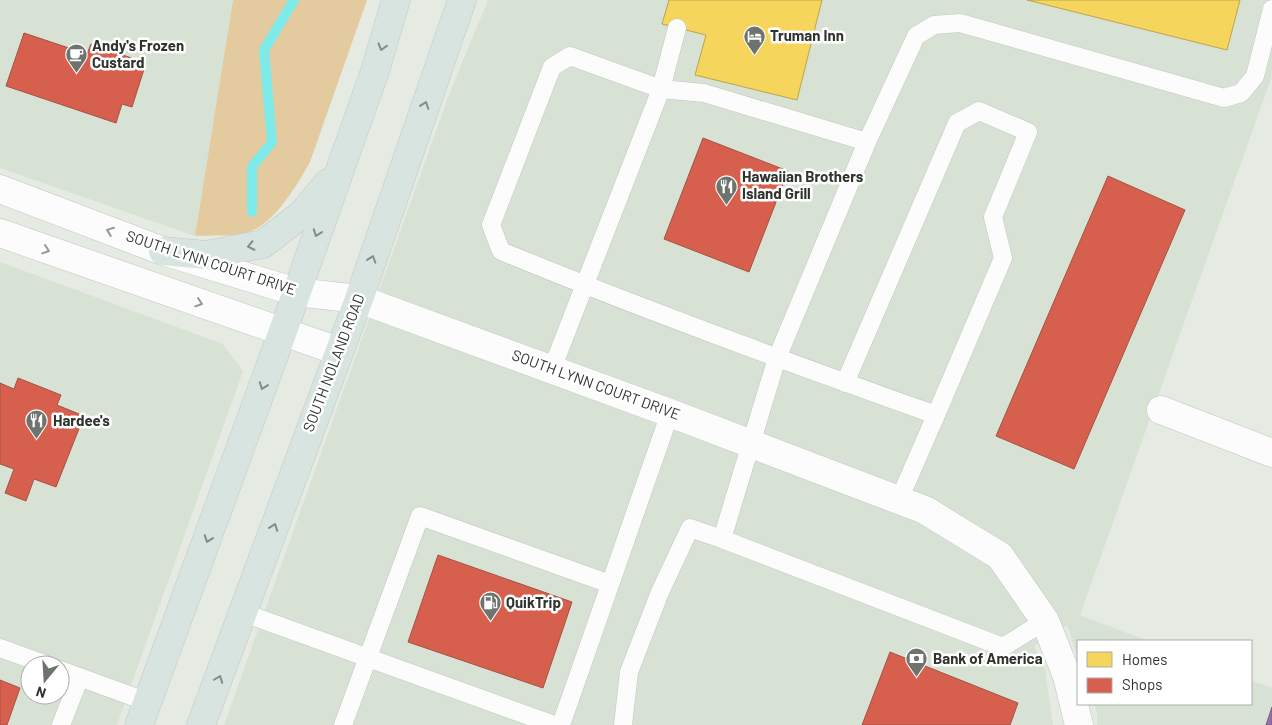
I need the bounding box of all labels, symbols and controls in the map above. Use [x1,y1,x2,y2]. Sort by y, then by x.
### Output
hotel icon: Truman Inn [742,24,766,55]
place label: Truman Inn [770,26,844,44]
place label: Andy's Frozen Custard [92,36,184,71]
one-way arrow [378,42,388,50]
cafe icon: Andy's Frozen Custard [64,43,88,74]
one-way arrow [419,102,429,110]
place label: Hawaiian Brothers Island Grill [742,167,864,202]
restaurant icon: Hawaiian Brothers Island Grill [714,174,738,205]
one-way arrow [106,226,115,237]
street label: SOUTH LYNN COURT DRIVE [124,226,299,298]
one-way arrow [313,228,323,237]
one-way arrow [246,240,255,251]
one-way arrow [41,244,49,254]
one-way arrow [367,255,377,264]
street label: SOUTH NOLAND ROAD [299,291,368,434]
one-way arrow [195,297,203,307]
street label: SOUTH LYNN COURT DRIVE [510,345,683,423]
one-way arrow [259,381,269,390]
restaurant icon: Hardee's [25,409,49,440]
place label: Hardee's [53,411,110,429]
one-way arrow [268,523,278,532]
one-way arrow [204,534,214,543]
fuel station icon: QuikTrip [478,591,502,622]
place label: QuikTrip [506,593,561,611]
legend [1077,640,1252,705]
bank icon: Bank of America [905,647,929,678]
place label: Bank of America [933,649,1043,667]
text: Homes [1122,650,1167,668]
north arrow [20,655,70,705]
text: Shops [1122,675,1162,693]
one-way arrow [213,676,223,684]
text: N [34,683,48,702]

